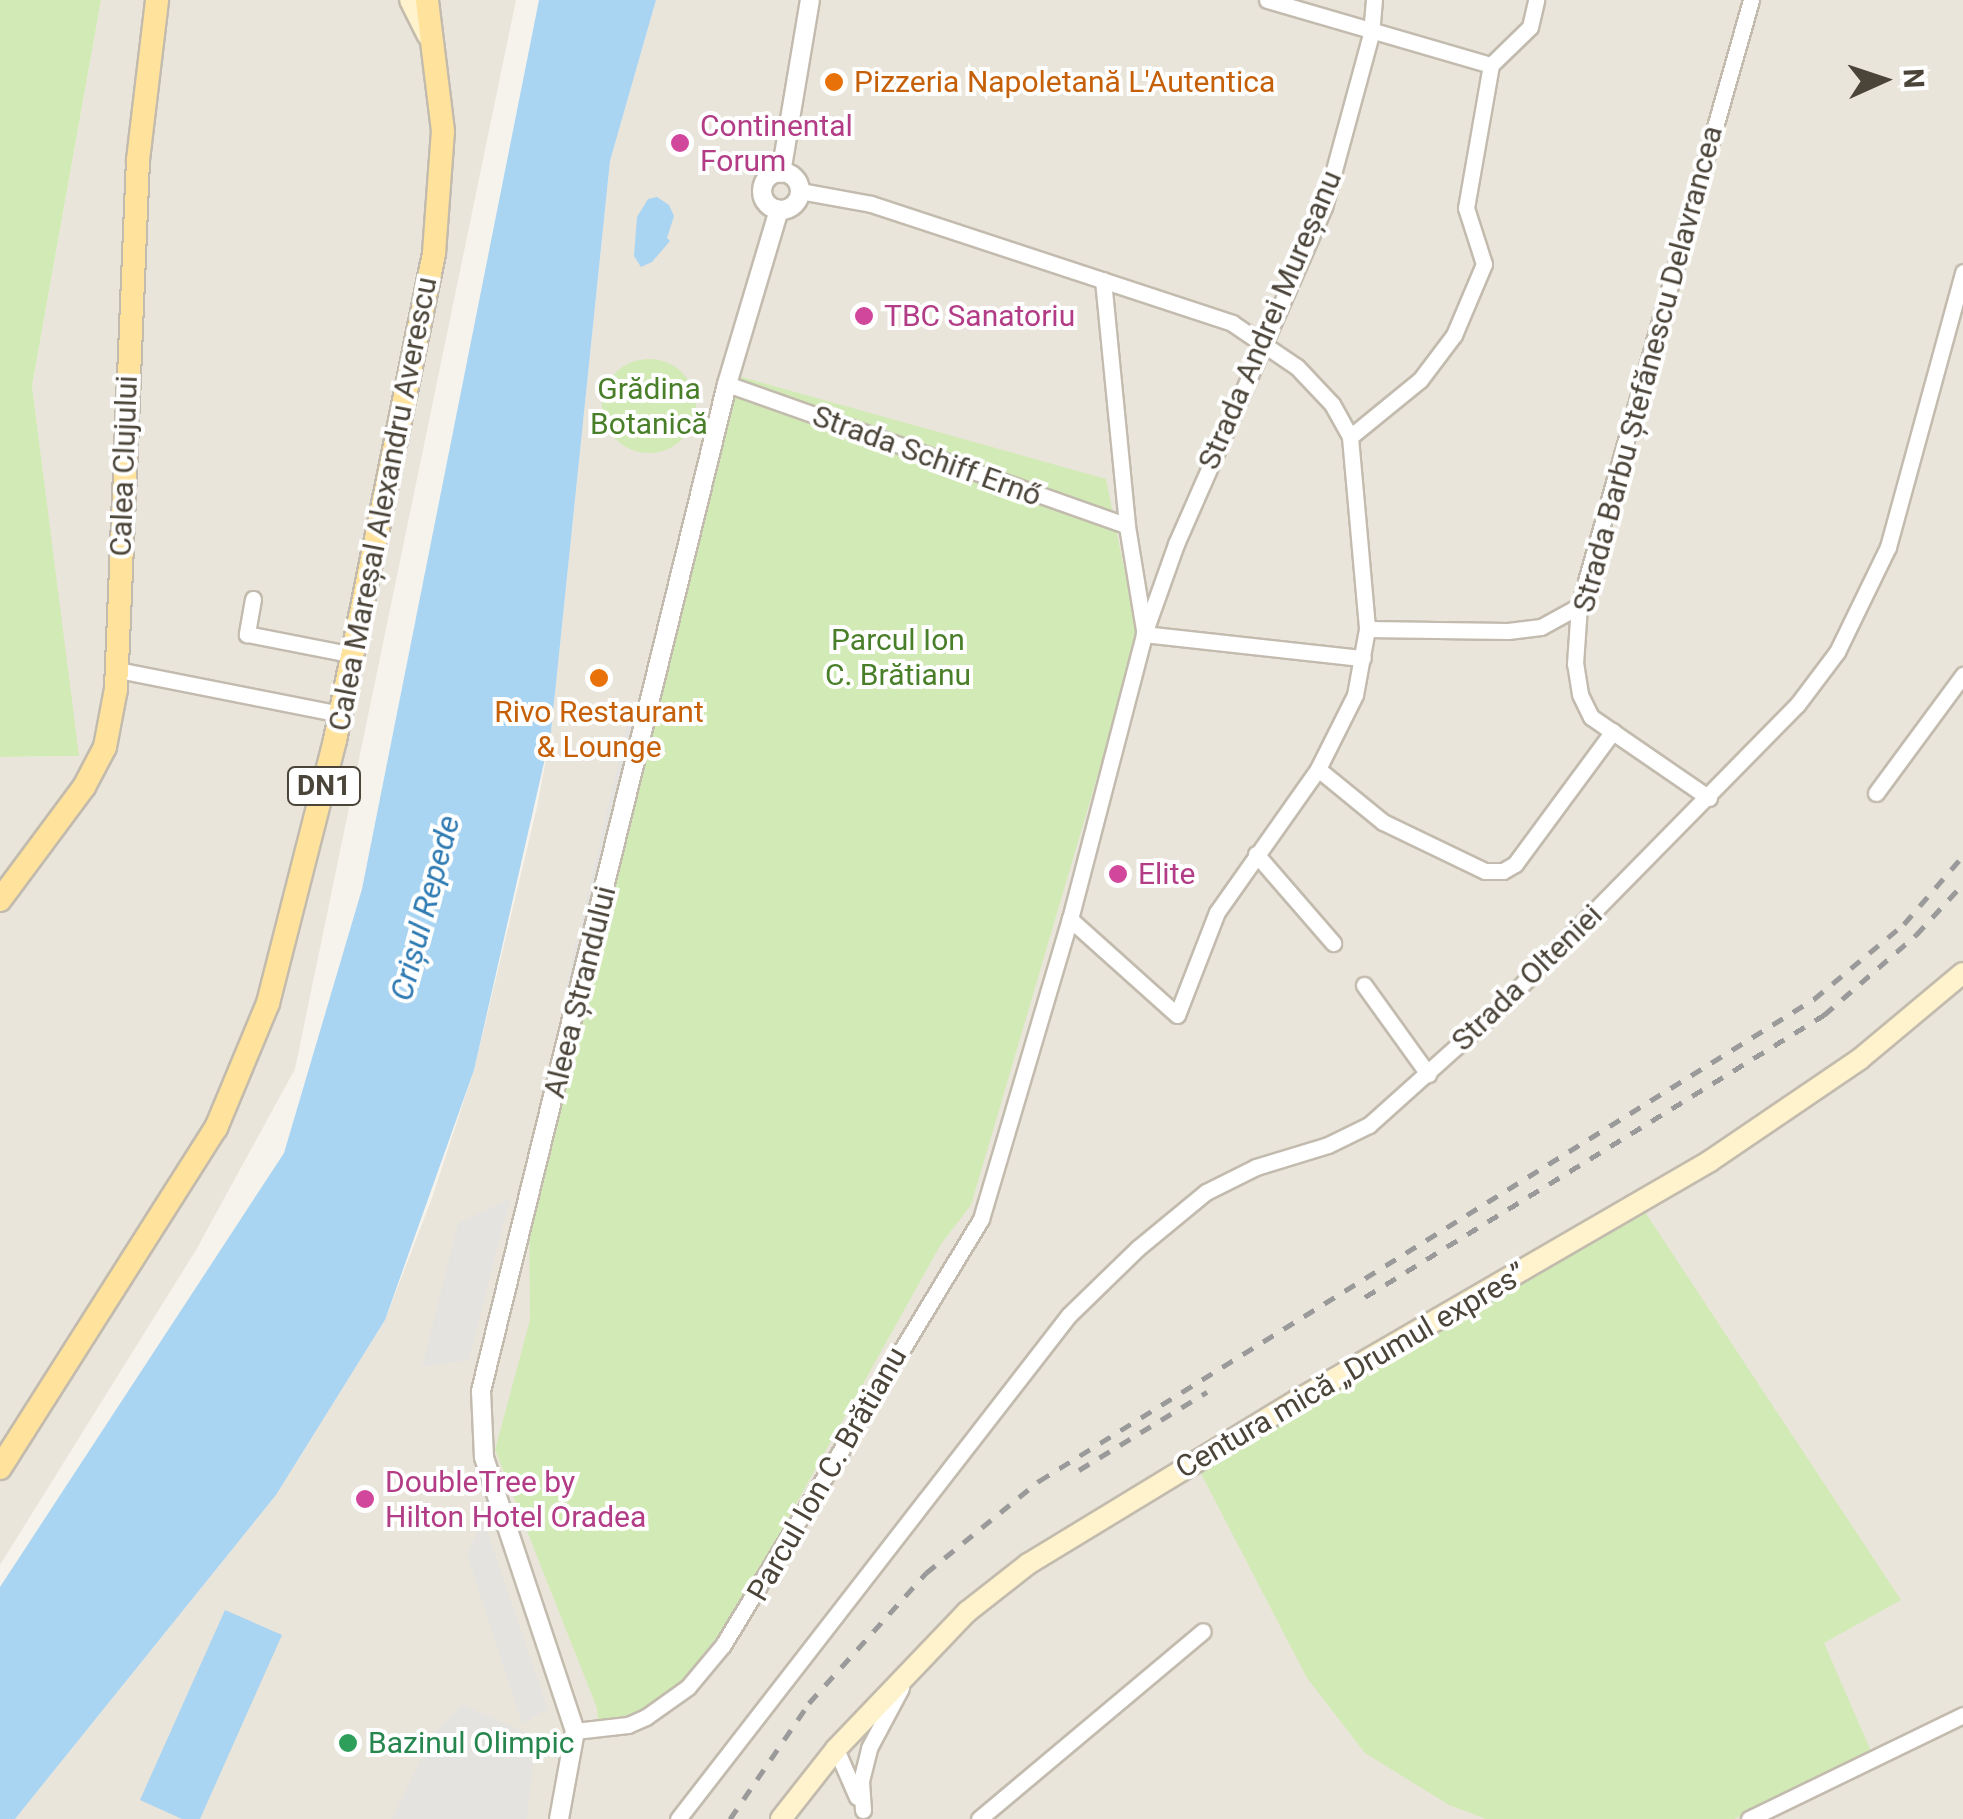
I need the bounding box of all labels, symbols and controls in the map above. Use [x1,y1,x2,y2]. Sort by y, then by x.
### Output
north arrow [1833,30,1933,130]
place label: Pizzeria Napoletană L'Autentica [854,64,1275,100]
text: N [1896,68,1930,89]
marker: Pizzeria Napoletană L'Autentica [823,71,845,93]
place label: Continental Forum [700,108,853,178]
street label: Strada Barbu Ștefănescu Delavrancea [1566,122,1730,616]
marker: Continental Forum [669,132,691,154]
street label: Strada Andrei Mureșanu [1191,165,1349,475]
street label: Calea Mareșal Alexandru Averescu [321,274,445,734]
place label: TBC Sanatoriu [884,298,1075,334]
marker: TBC Sanatoriu [853,305,875,327]
park label: Grădina Botanică [590,371,708,442]
street label: Calea Clujului [103,375,145,557]
street label: Strada Schiff Ernő [808,398,1046,514]
park label: Parcul Ion C. Brătianu [825,622,971,692]
marker: Rivo Restaurant & Lounge [588,667,610,689]
place label: Rivo Restaurant & Lounge [494,694,704,764]
road number: DN1 [286,763,362,809]
water label: Crișul Repede [382,811,468,1005]
place label: Elite [1138,856,1195,892]
marker: Elite [1107,863,1129,885]
street label: Aleea Ștrandului [536,882,624,1102]
street label: Strada Olteniei [1444,897,1610,1059]
street label: Centura mică „Drumul expres” [1169,1256,1533,1486]
street label: Parcul Ion C. Brătianu [740,1341,914,1607]
place label: DoubleTree by Hilton Hotel Oradea [385,1464,646,1534]
marker: DoubleTree by Hilton Hotel Oradea [354,1488,376,1510]
place label: Bazinul Olimpic [368,1725,574,1761]
marker: Bazinul Olimpic [337,1732,359,1754]

